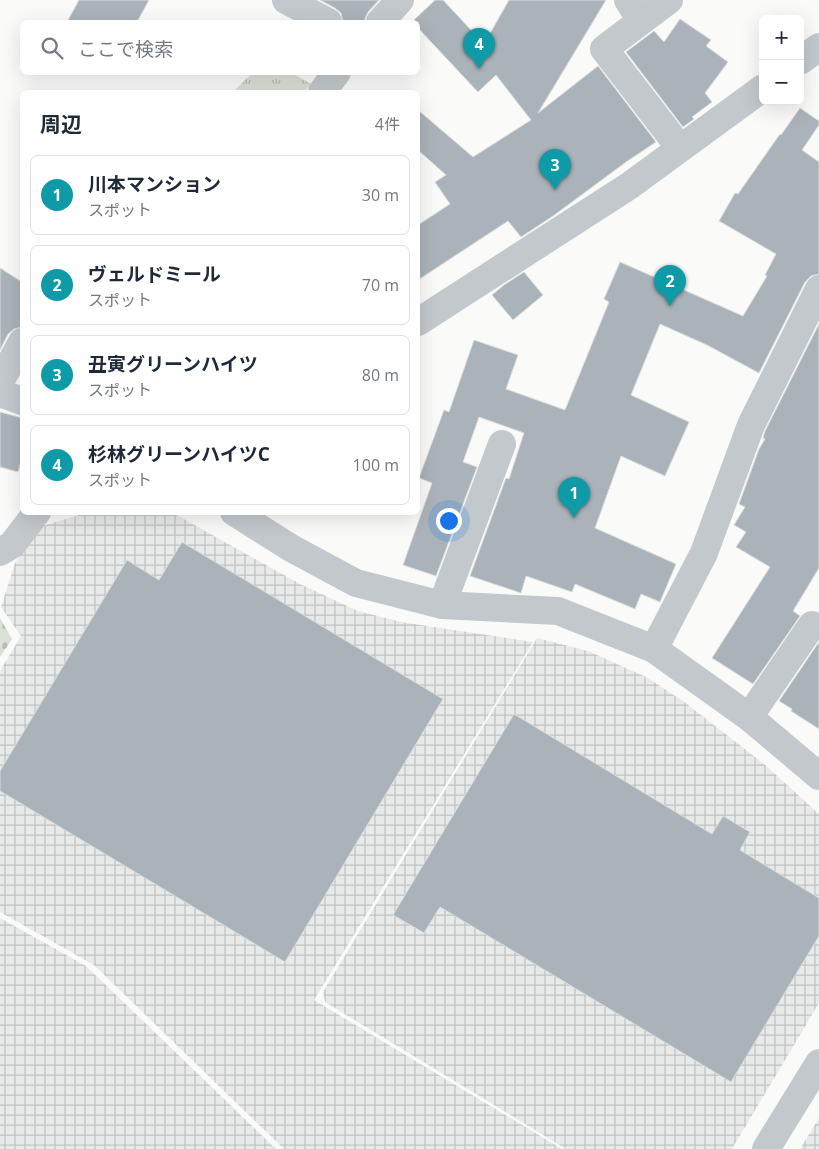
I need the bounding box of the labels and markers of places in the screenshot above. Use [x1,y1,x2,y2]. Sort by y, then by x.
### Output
pin: 4 [463,28,495,69]
pin: 3 [539,149,571,190]
pin: 2 [654,265,686,306]
pin: 1 [558,477,590,518]

